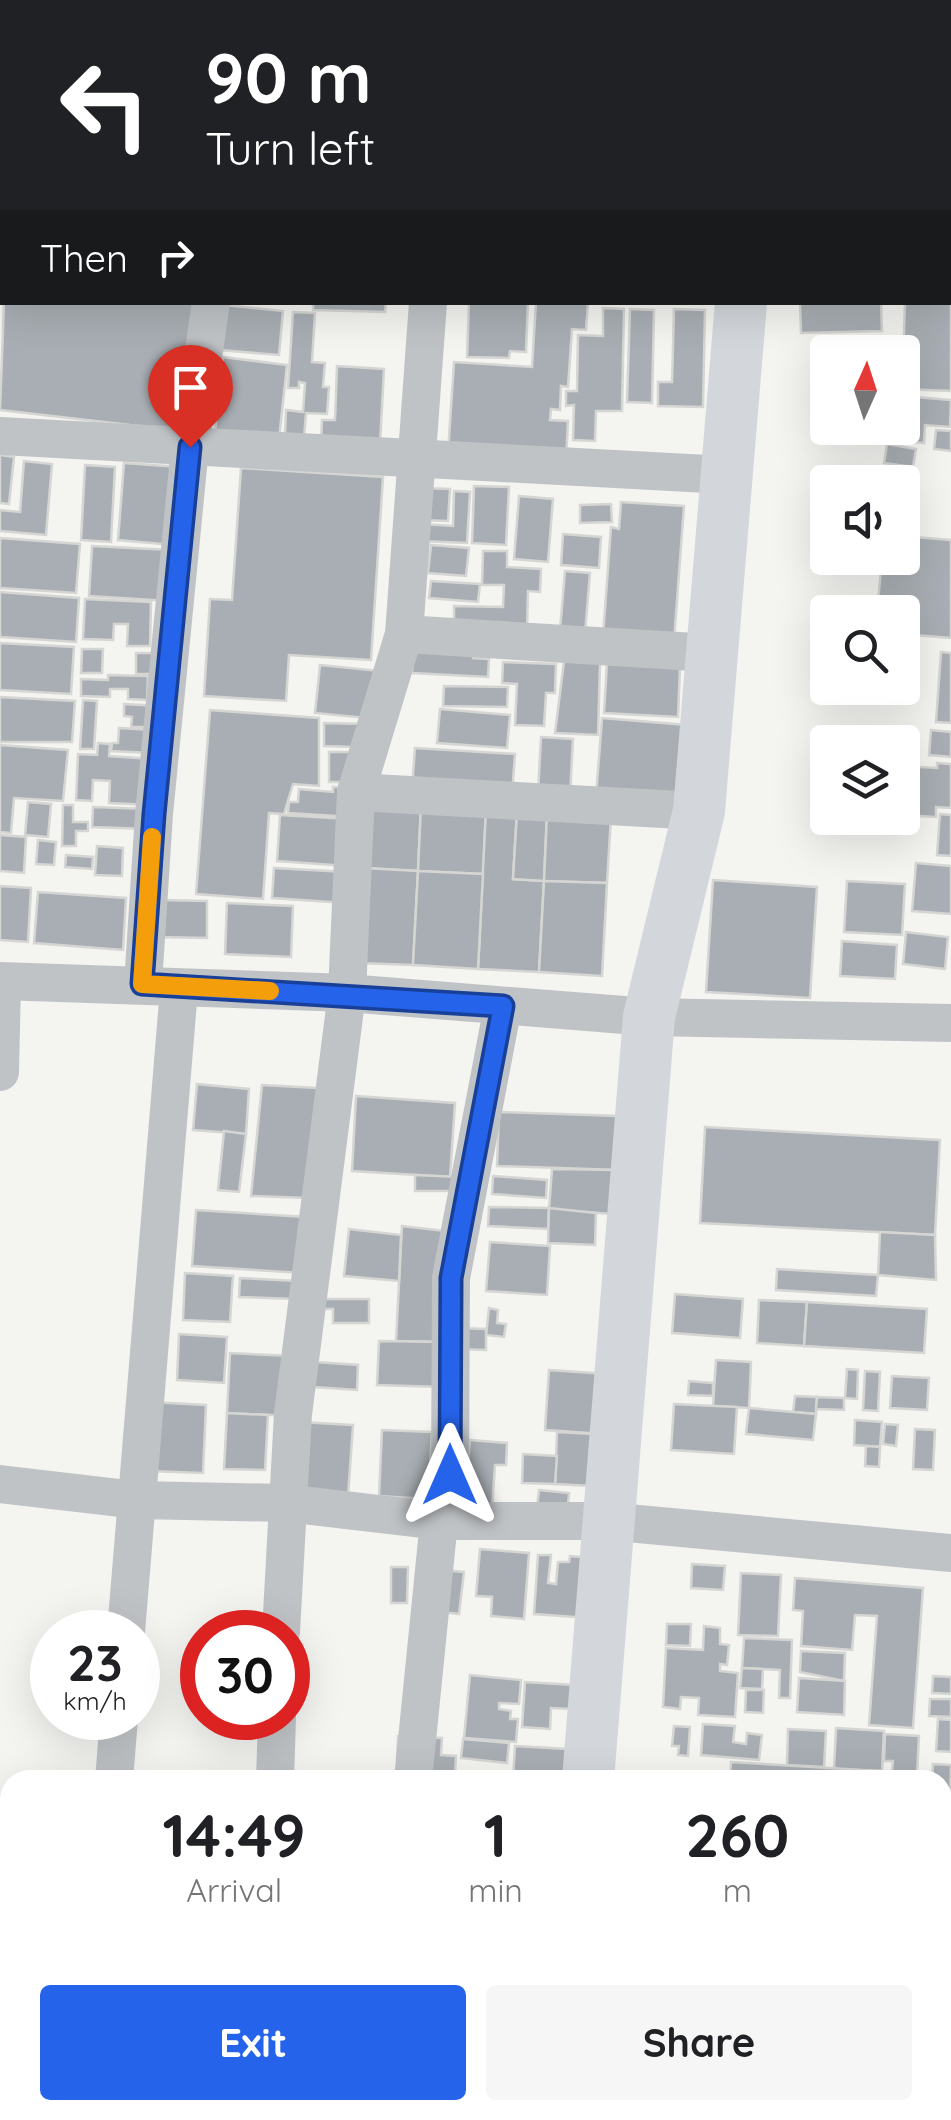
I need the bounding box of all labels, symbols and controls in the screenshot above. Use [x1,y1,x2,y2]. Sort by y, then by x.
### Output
text: 90 m [205,33,372,121]
icon: left [40,40,170,170]
text: Turn left [205,120,375,176]
icon: right [148,230,203,285]
text: Then [40,234,128,282]
north arrow [810,335,920,445]
map controls [810,335,920,835]
pin [148,345,233,448]
icon: arrive [163,360,218,415]
button: sound [810,465,920,575]
button: search [810,595,920,705]
button: layers [810,725,920,835]
position arrow [398,1423,502,1527]
speed limit sign: 30 [180,1610,310,1740]
text: 23 [67,1631,123,1694]
text: km/h [63,1685,127,1716]
text: 14:49 [163,1797,306,1872]
text: 1 [484,1797,507,1872]
text: 260 [685,1797,789,1872]
text: Arrival [186,1870,282,1910]
text: min [468,1870,523,1910]
text: m [723,1870,752,1910]
button: Exit [40,1985,466,2100]
button: Share [486,1985,912,2100]

